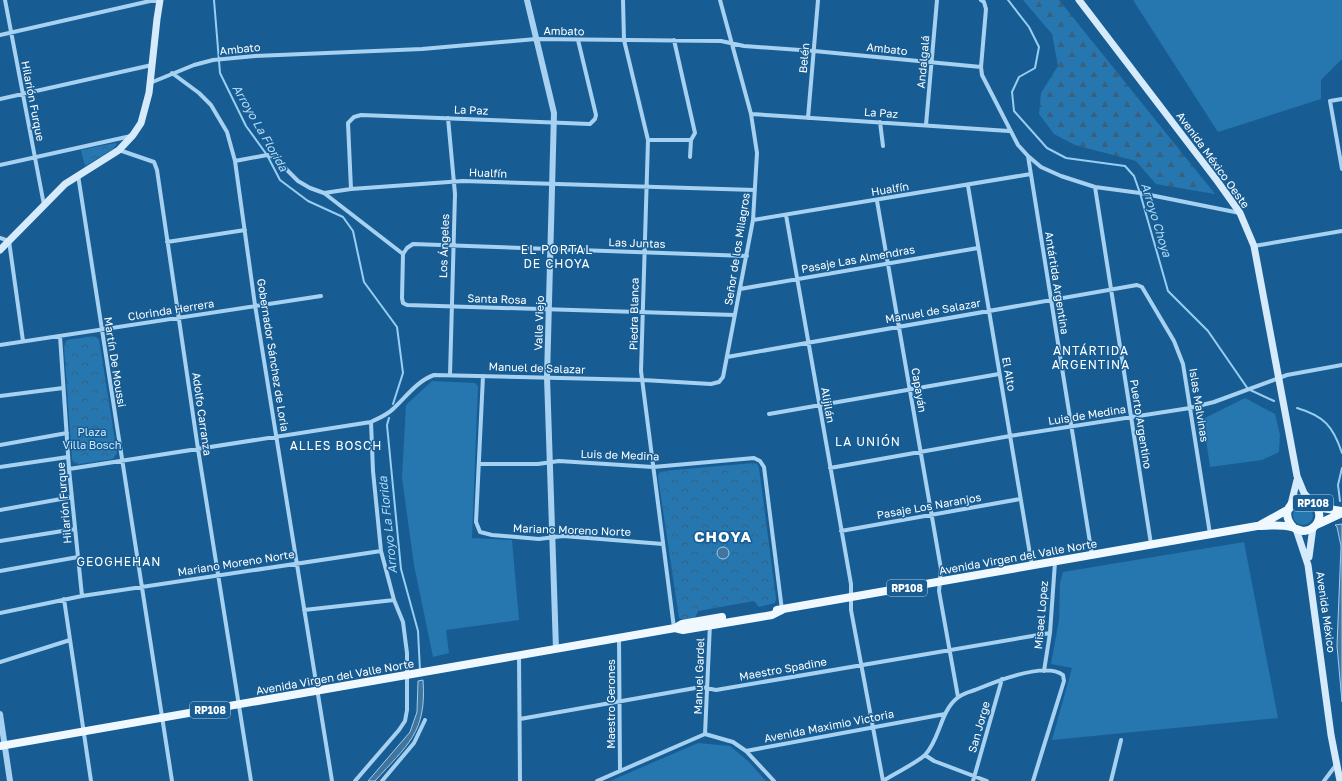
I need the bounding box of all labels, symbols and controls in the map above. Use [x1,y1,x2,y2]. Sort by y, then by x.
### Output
street label: Ambato [543,24,585,37]
street label: Andalgalá [914,35,931,89]
street label: Ambato [219,40,261,57]
street label: Ambato [866,40,908,57]
street label: Belén [796,42,811,74]
street label: Hilarión Furque [19,60,48,142]
water label: Arroyo La Florida [229,82,292,175]
street label: La Paz [454,102,489,117]
street label: La Paz [863,105,899,120]
street label: Avenida México Oeste [1174,109,1253,210]
street label: Hualfín [469,165,507,180]
street label: Hualfín [870,179,910,198]
water label: Arroyo Choya [1138,181,1175,260]
street label: Señor de los Milagros [721,192,752,306]
street label: Los Ángeles [436,213,451,278]
street label: Antártida Argentina [1043,231,1072,335]
street label: Las Juntas [608,235,666,250]
district label: EL PORTAL DE CHOYA [521,242,593,271]
street label: Pasaje Las Almendras [800,242,916,275]
street label: Gobernador Sánchez de Loria [255,277,292,432]
street label: Piedra Blanca [626,278,641,350]
street label: Santa Rosa [467,291,527,306]
street label: Valle Viejo [531,295,546,351]
street label: Clorinda Herrera [127,296,215,323]
street label: Manuel de Salazar [884,296,982,325]
street label: Martín De Moussi [102,316,129,408]
district label: ANTÁRTIDA ARGENTINA [1052,343,1130,372]
street label: El Alto [1000,356,1019,392]
street label: Manuel de Salazar [488,359,586,376]
street label: Capayán [909,366,930,413]
street label: Islas Malvinas [1187,367,1212,443]
street label: Adolfo Carranza [190,371,215,457]
street label: Puerto Argentino [1128,378,1155,470]
street label: Alijilán [819,386,838,424]
street label: Luis de Medina [1047,402,1127,427]
park label: Plaza Villa Bosch [63,425,121,451]
district label: LA UNIÓN [835,434,901,449]
district label: ALLES BOSCH [290,438,382,453]
street label: Luis de Medina [580,447,660,462]
street label: Hilarión Furque [53,462,74,544]
water label: Arroyo La Florida [375,474,400,574]
street label: Pasaje Los Naranjos [876,490,982,521]
road number: RP108 [1293,495,1333,511]
street label: Mariano Moreno Norte [513,521,631,538]
district label: CHOYA [694,527,752,545]
street label: Avenida Virgen del Valle Norte [938,536,1098,577]
street label: Mariano Moreno Norte [177,547,295,578]
district label: GEOGHEHAN [77,554,161,569]
street label: Avenida México [1314,571,1339,654]
road number: RP108 [887,580,927,596]
street label: Misael Lopez [1031,580,1050,650]
street label: Manuel Gardel [691,637,706,714]
street label: Maestro Spadine [738,654,828,683]
street label: Avenida Virgen del Valle Norte [255,656,415,697]
street label: Maestro Gerones [604,659,617,749]
street label: San Jorge [965,700,992,754]
road number: RP108 [190,702,230,718]
street label: Avenida Maximio Victoria [763,707,895,744]

